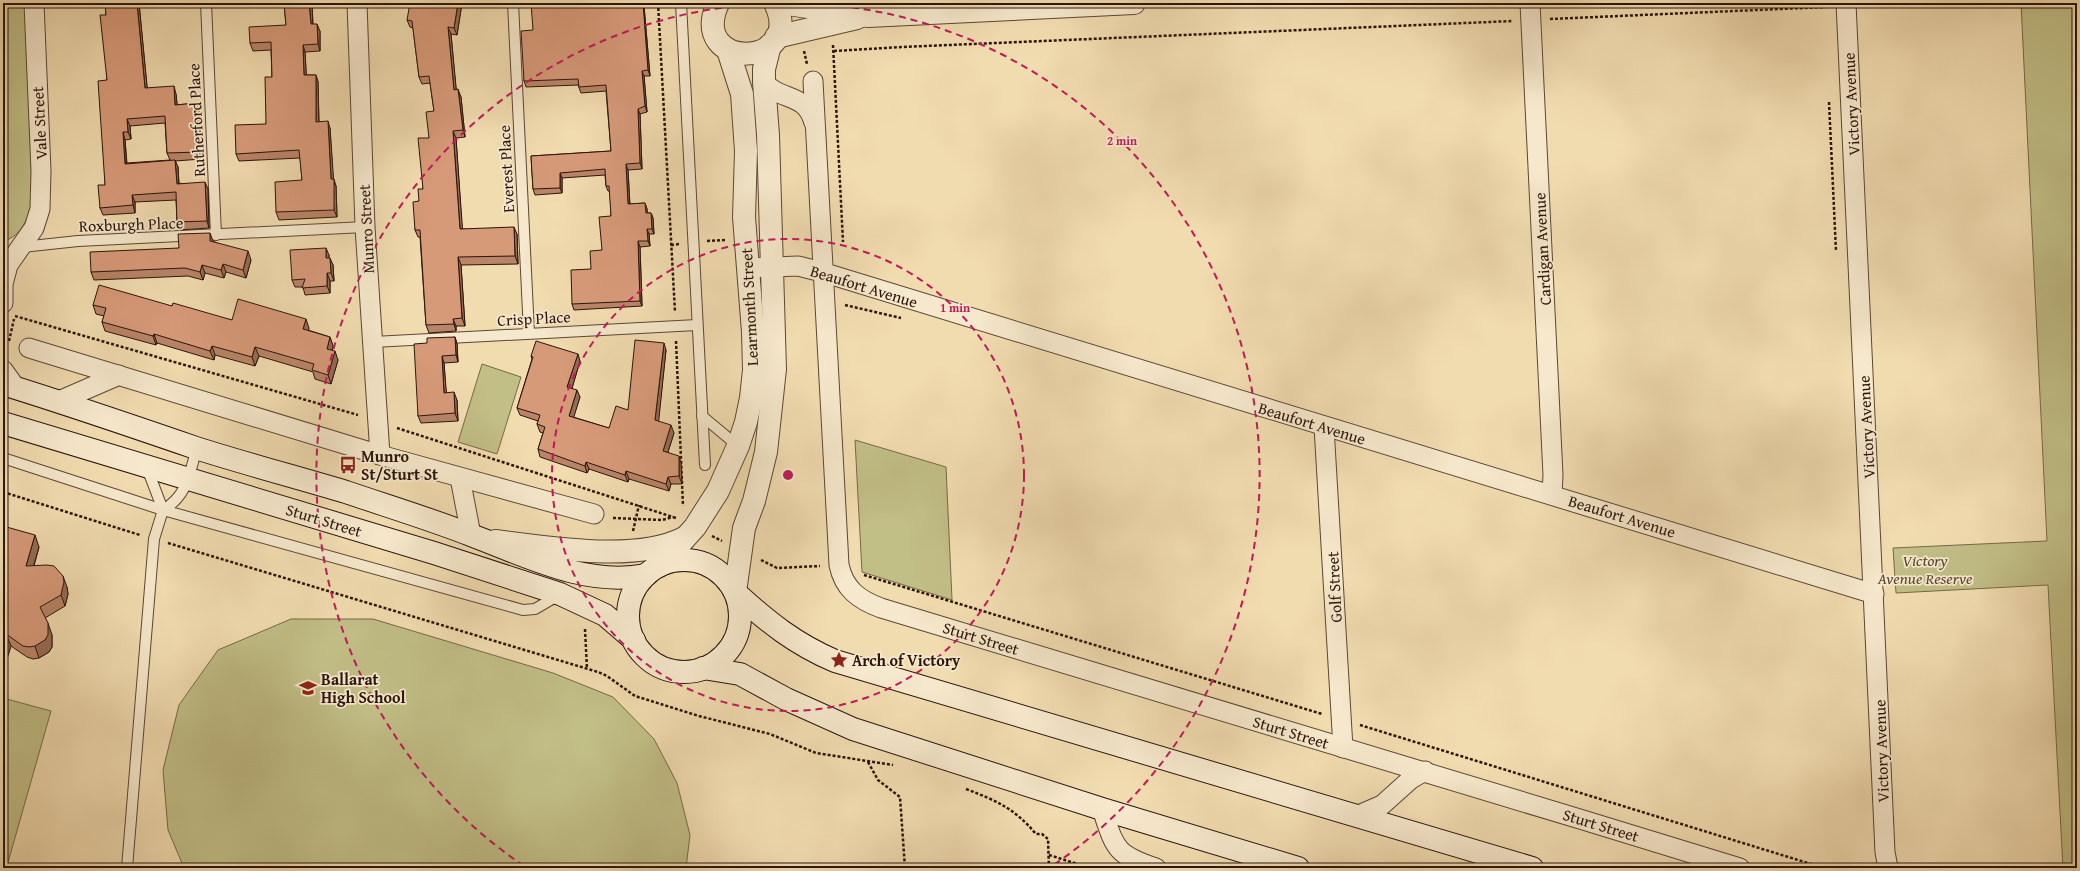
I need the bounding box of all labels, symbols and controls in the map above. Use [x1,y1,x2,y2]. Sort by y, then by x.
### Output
street label: Victory Avenue [1836,52,1866,156]
street label: Rutherford Place [181,63,211,177]
street label: Vale Street [25,86,53,160]
street label: Everest Place [492,125,520,213]
text: 2 min [1107,132,1137,149]
street label: Munro Street [352,183,380,274]
street label: Cardigan Avenue [1527,192,1557,306]
street label: Roxburgh Place [78,210,184,238]
street label: Learmonth Street [734,247,764,367]
street label: Beaufort Avenue [807,258,921,314]
text: 1 min [940,299,970,316]
street label: Crisp Place [497,304,571,332]
street label: Victory Avenue [1851,375,1881,479]
street label: Beaufort Avenue [1255,395,1369,451]
place label: Munro St/Sturt St [361,444,438,486]
bus stop icon: Munro St/Sturt St [338,455,358,475]
centre of rings [781,468,795,482]
street label: Beaufort Avenue [1565,488,1679,544]
street label: Sturt Street [283,497,365,543]
park label: Victory Avenue Reserve [1877,548,1973,590]
street label: Golf Street [1320,550,1348,623]
street label: Sturt Street [940,615,1022,661]
place label: Arch of Victory [852,648,961,672]
place icon: Arch of Victory [829,650,849,670]
place label: Ballarat High School [321,667,405,709]
school or university icon: Ballarat High School [298,678,318,698]
street label: Victory Avenue [1867,699,1895,803]
street label: Sturt Street [1250,709,1332,755]
street label: Sturt Street [1560,802,1642,848]

